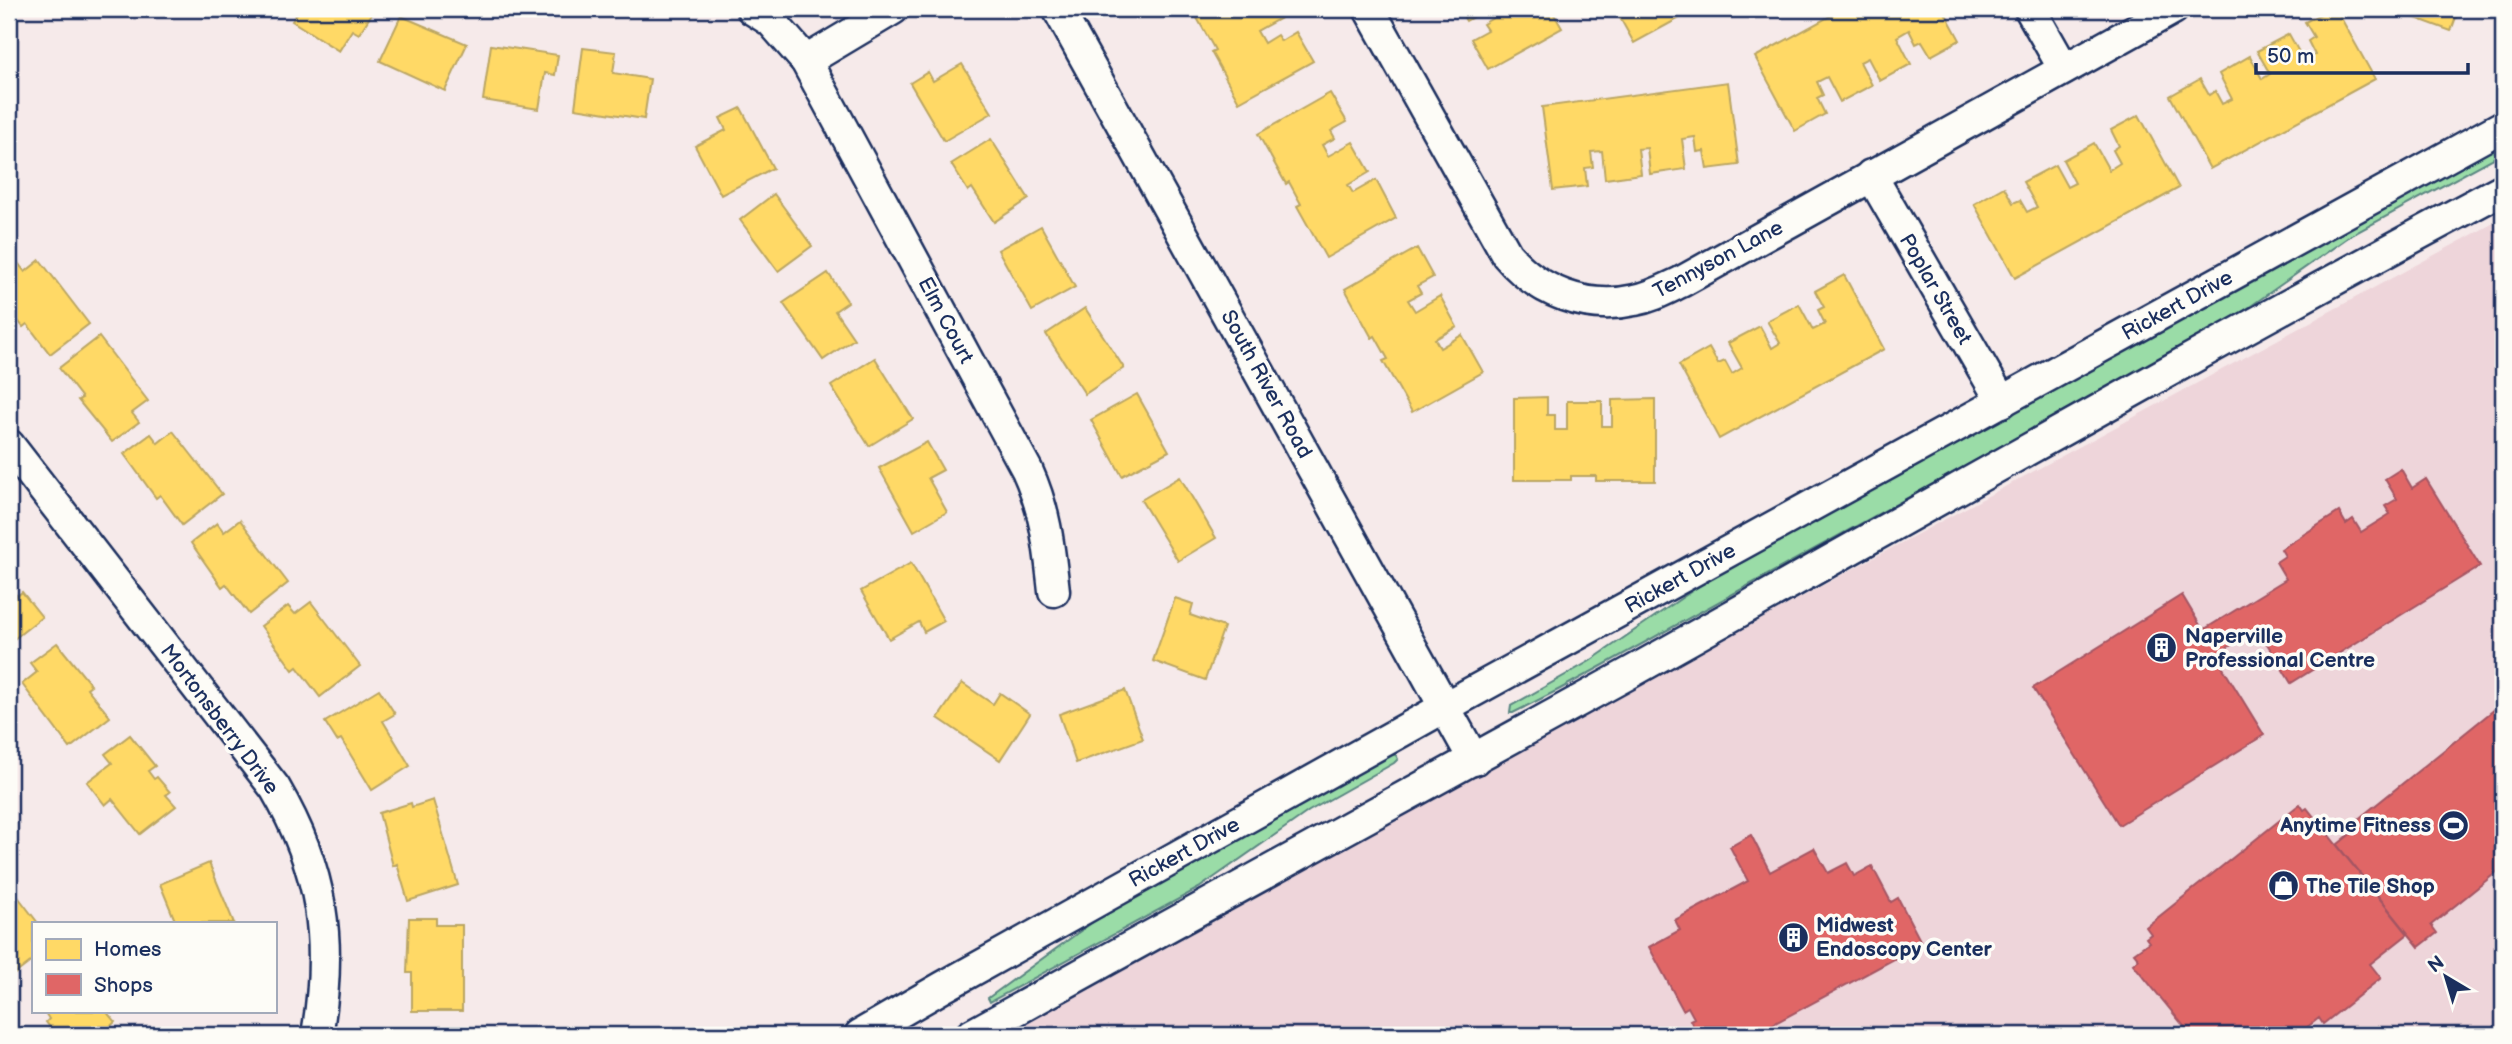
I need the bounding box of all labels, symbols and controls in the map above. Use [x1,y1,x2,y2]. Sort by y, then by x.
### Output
scale bar [2256,32,2468,76]
text: 50 m [2267,44,2314,69]
street label: Tennyson Lane [1649,215,1787,304]
street label: Poplar Street [1894,230,1978,349]
street label: Rickert Drive [2118,265,2237,346]
street label: Elm Court [912,273,979,368]
street label: South River Road [1216,306,1318,463]
street label: Rickert Drive [1621,538,1740,619]
place label: Naperville Professional Centre [2185,624,2375,673]
building icon: Naperville Professional Centre [2145,631,2179,665]
street label: Mortonsberry Drive [155,639,284,799]
sports icon: Anytime Fitness [2437,808,2471,842]
street label: Rickert Drive [1125,812,1244,893]
place label: Anytime Fitness [2279,813,2431,838]
shop icon: The Tile Shop [2266,869,2300,903]
place label: The Tile Shop [2306,874,2435,899]
place label: Midwest Endoscopy Center [1816,913,1993,962]
building icon: Midwest Endoscopy Center [1776,920,1810,954]
legend [32,922,276,1012]
text: Homes [94,937,162,962]
north arrow [2410,942,2480,1012]
text: N [2424,951,2449,978]
text: Shops [94,973,153,998]

